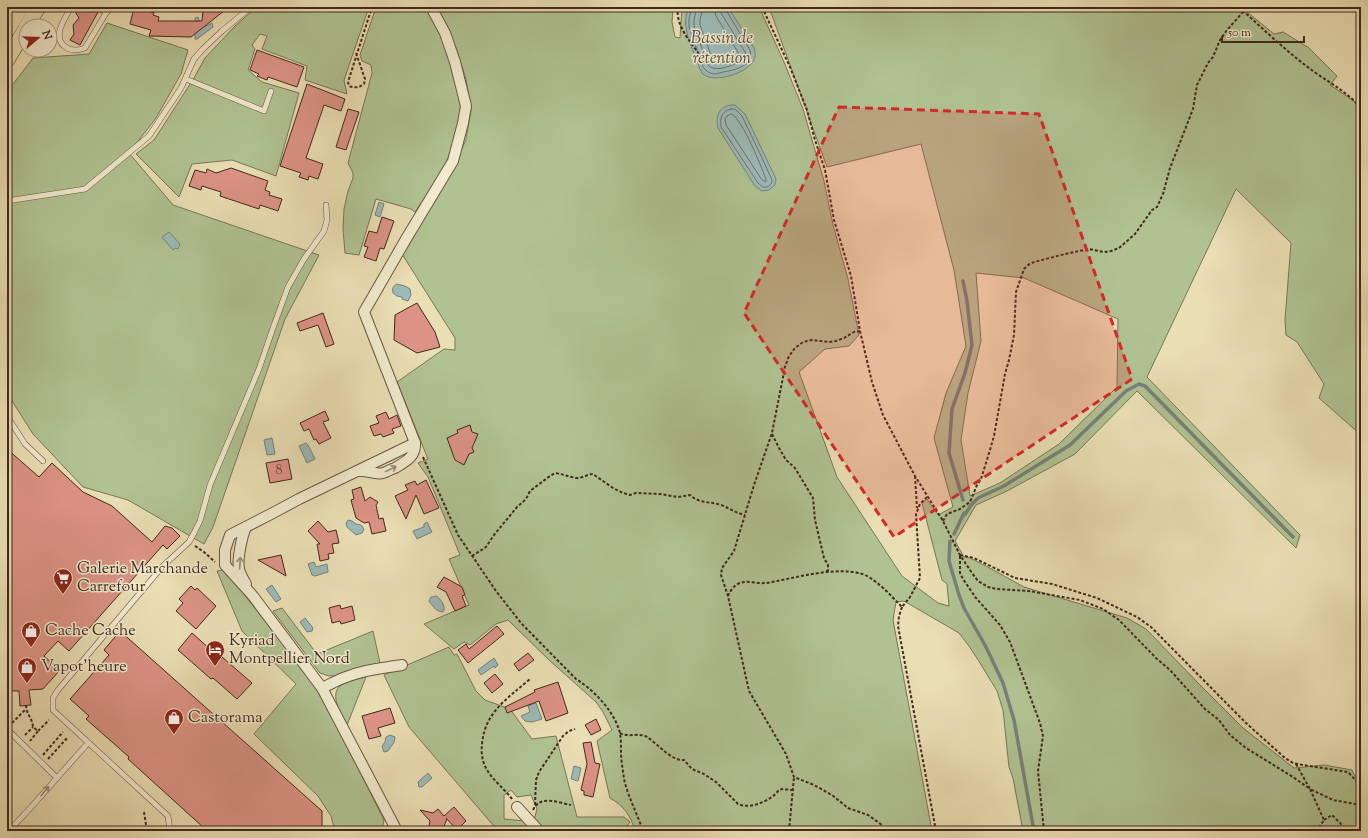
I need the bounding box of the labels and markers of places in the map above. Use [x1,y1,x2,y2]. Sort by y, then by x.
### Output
place label: Galerie Marchande Carrefour [77,558,208,599]
supermarket icon: Galerie Marchande Carrefour [52,567,74,595]
shop icon: Cache Cache [20,620,42,648]
place label: Cache Cache [45,620,136,643]
place label: Kyriad Montpellier Nord [229,630,350,671]
hotel icon: Kyriad Montpellier Nord [204,639,226,667]
shop icon: Vapot'heure [16,656,38,684]
place label: Vapot'heure [41,656,127,679]
shop icon: Castorama [163,707,185,735]
place label: Castorama [188,707,263,730]

